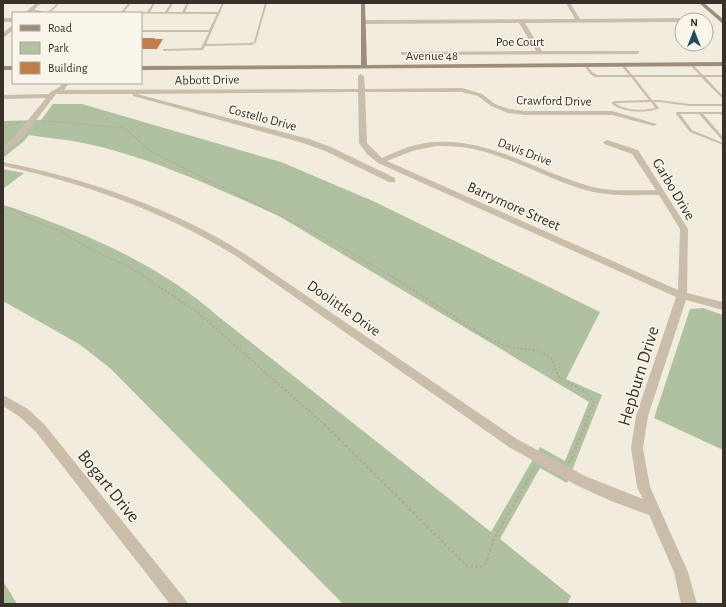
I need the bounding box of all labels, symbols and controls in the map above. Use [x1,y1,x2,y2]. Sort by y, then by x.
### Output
legend [12,12,142,84]
north arrow [674,12,714,52]
text: N [690,17,698,28]
text: Road [48,22,72,34]
street label: Poe Court [496,36,544,49]
text: Park [48,42,69,54]
street label: Avenue 48 [406,50,458,63]
text: Building [48,62,88,74]
street label: Abbott Drive [175,73,240,88]
street label: Crawford Drive [516,94,592,109]
street label: Costello Drive [227,103,298,134]
street label: Davis Drive [496,136,553,169]
street label: Garbo Drive [649,156,698,223]
street label: Barrymore Street [465,179,563,234]
street label: Doolittle Drive [304,278,383,339]
street label: Hepburn Drive [615,324,663,428]
street label: Bogart Drive [74,447,143,526]

